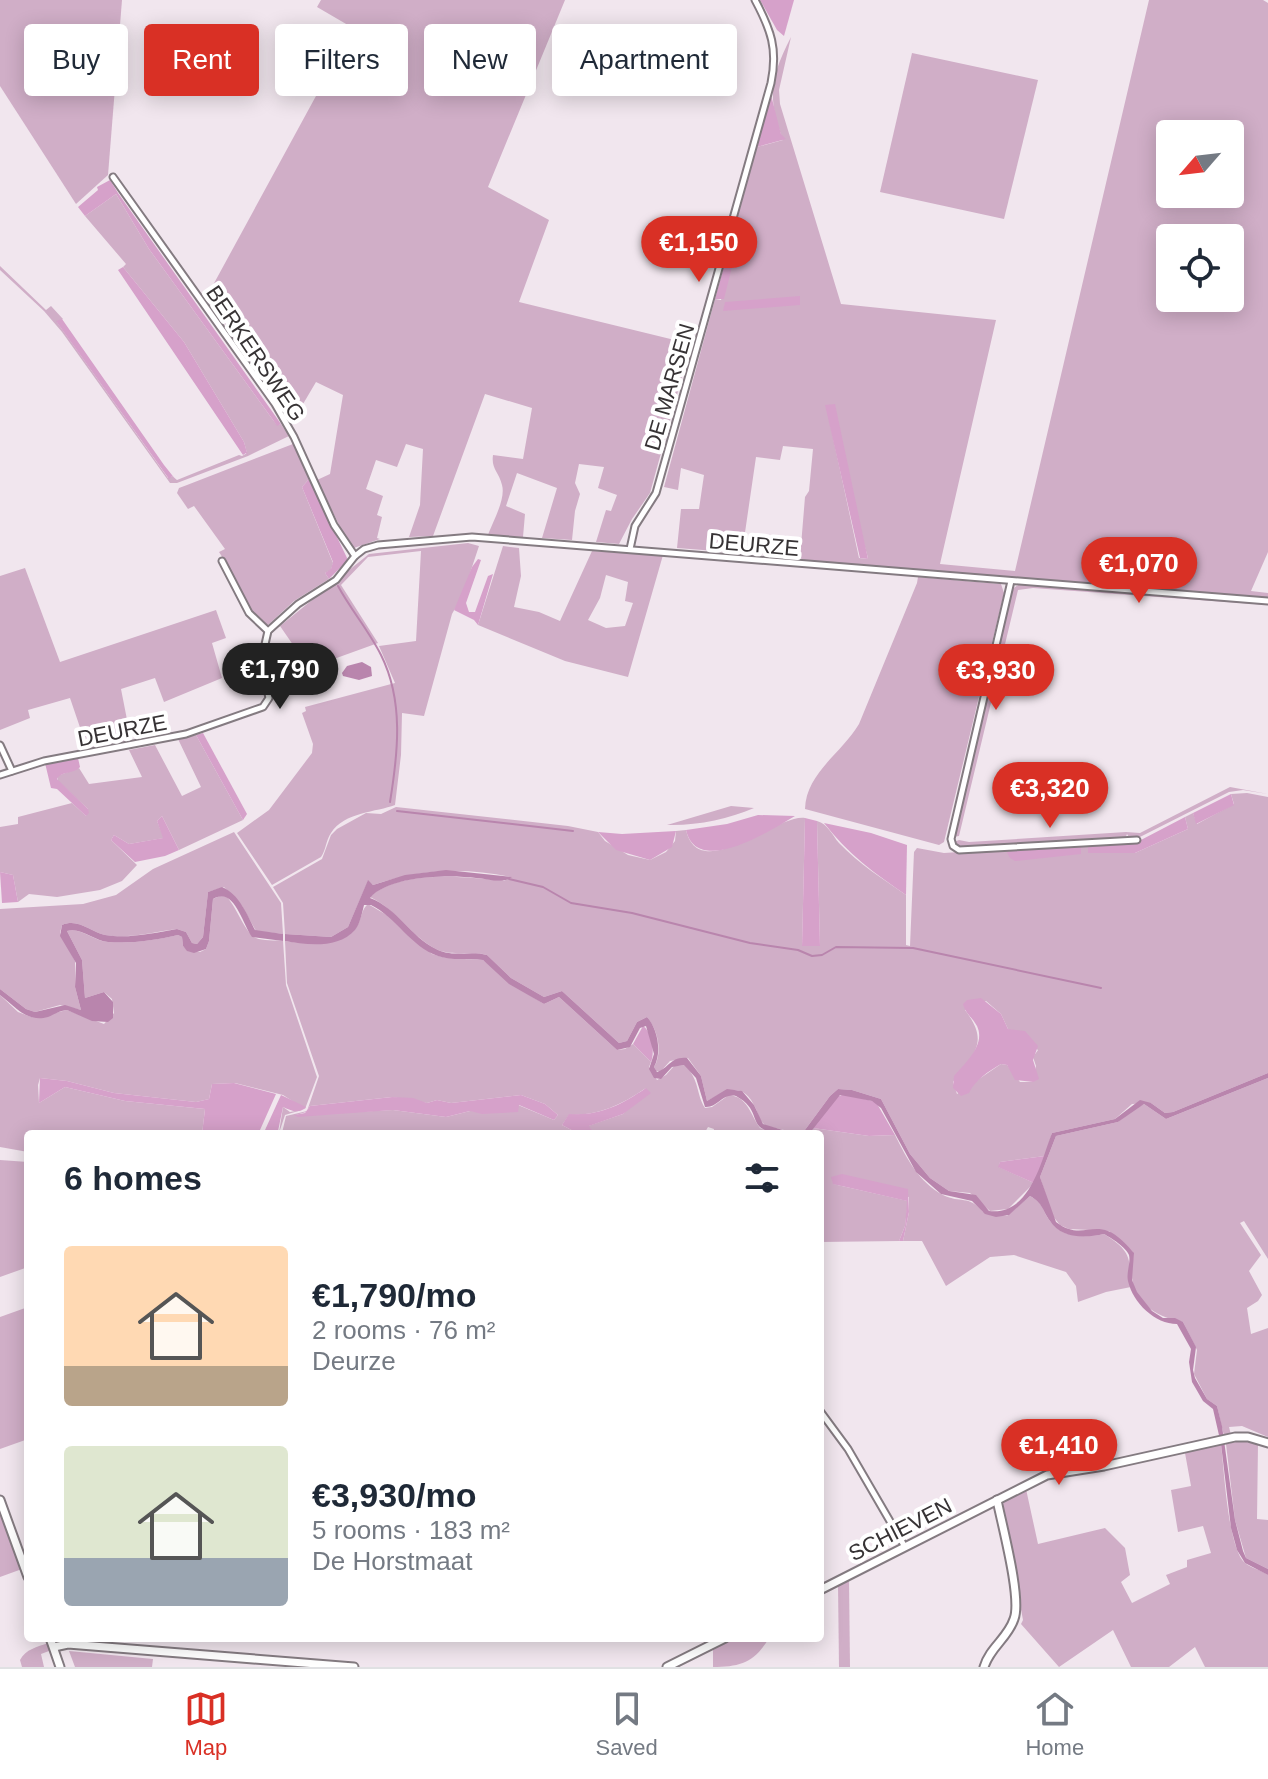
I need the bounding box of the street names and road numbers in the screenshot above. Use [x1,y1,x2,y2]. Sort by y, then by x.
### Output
street label: BERKERSWEG [201,281,310,426]
street label: DE MARSEN [639,321,700,453]
street label: DEURZE [708,528,800,561]
street label: DEURZE [75,710,169,751]
street label: SCHIEVEN [844,1493,956,1566]

